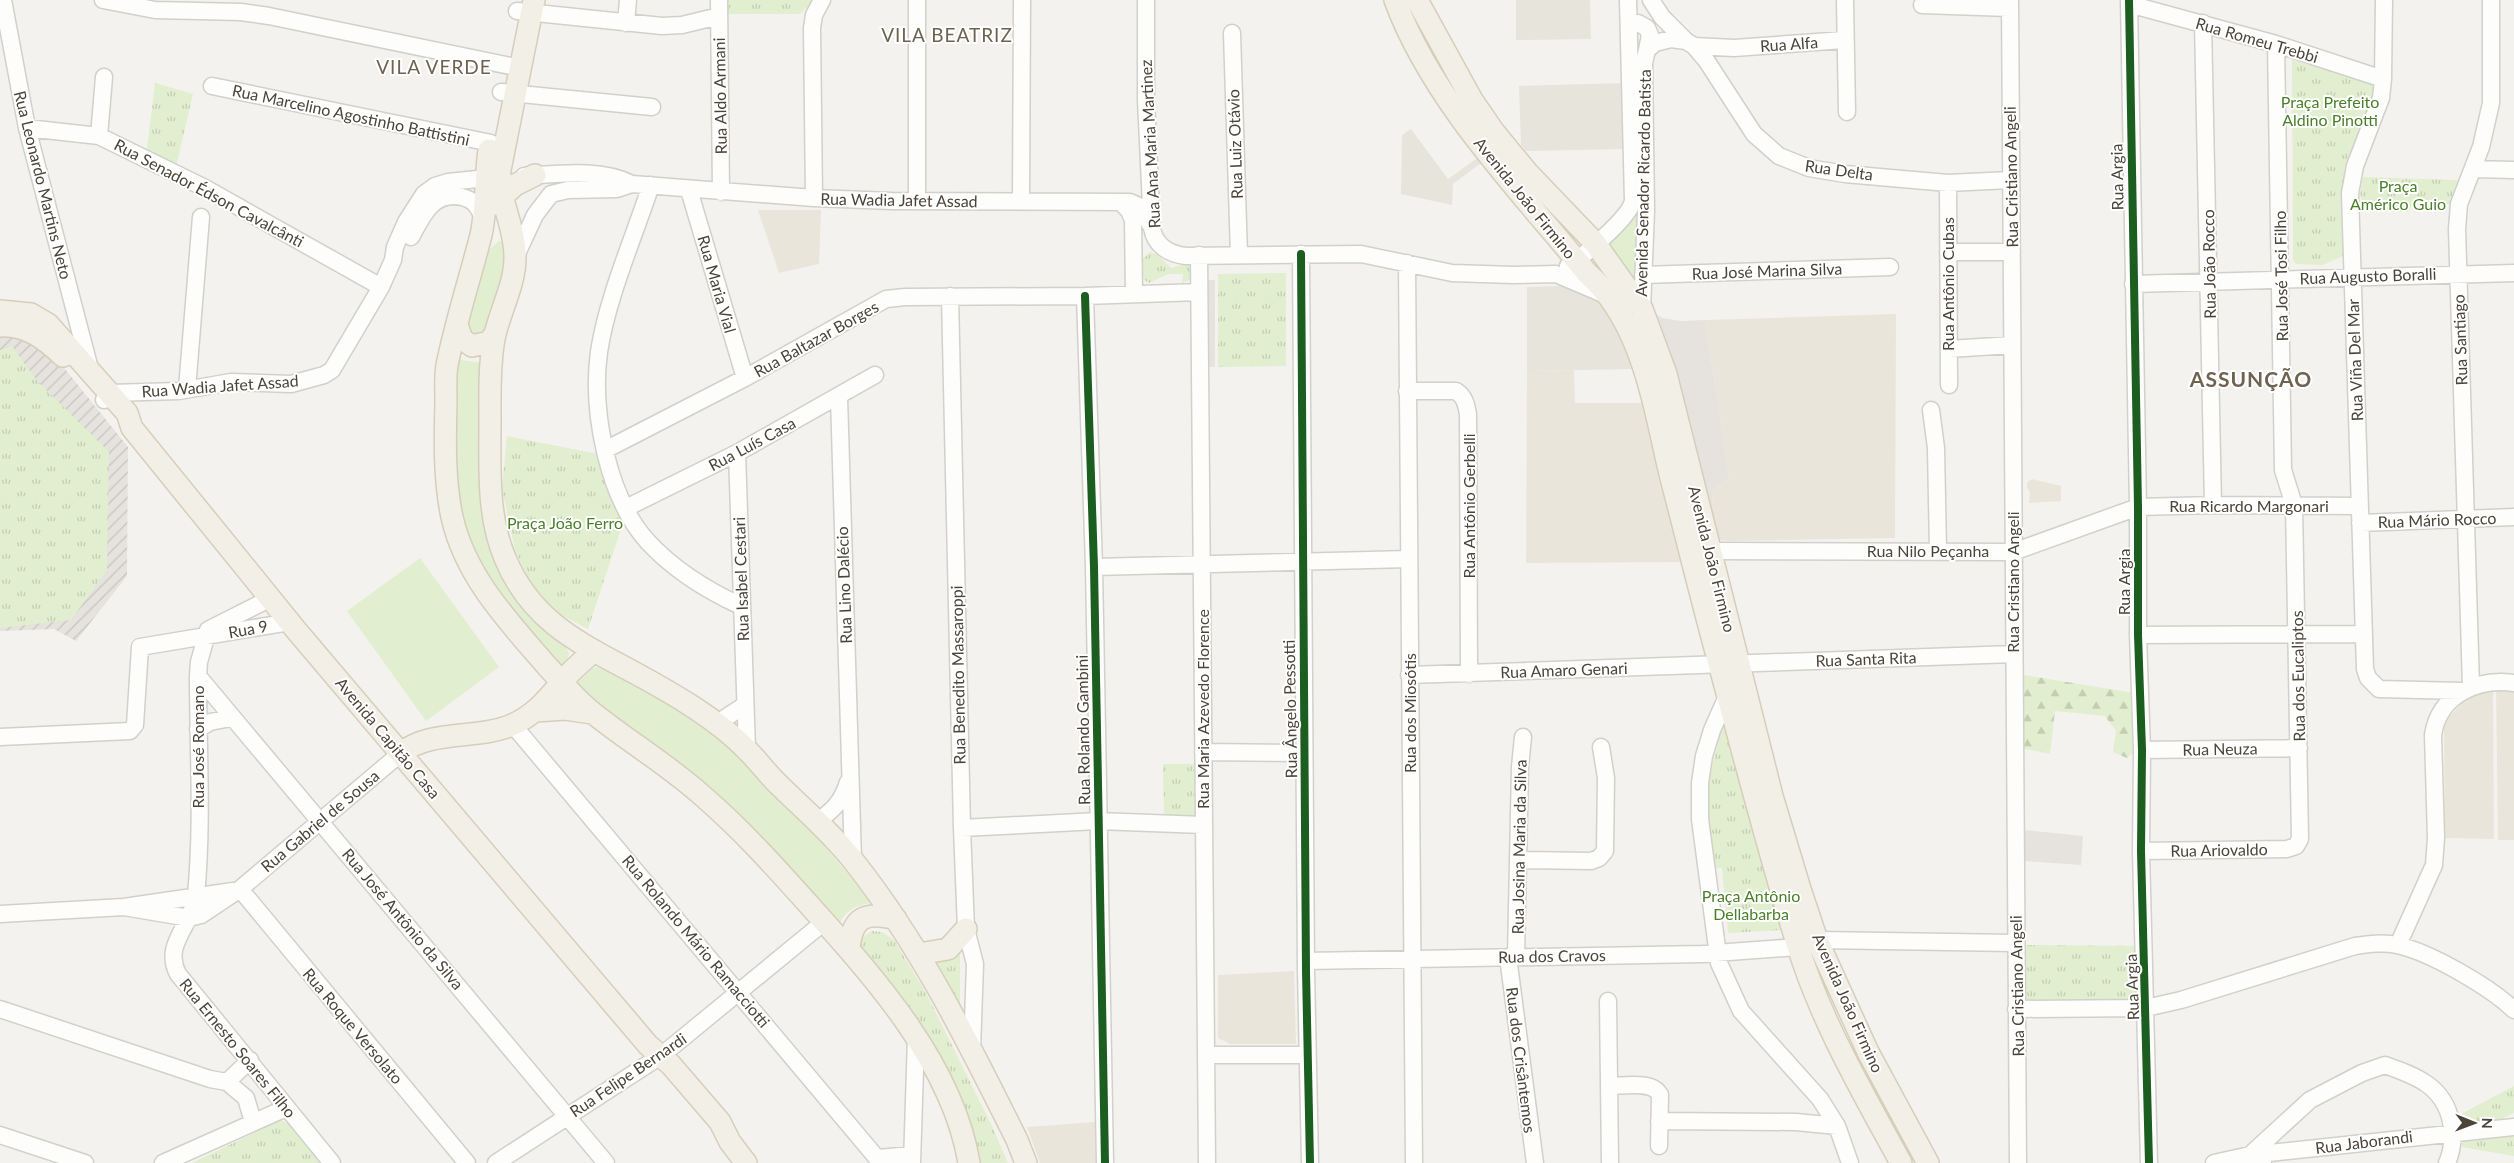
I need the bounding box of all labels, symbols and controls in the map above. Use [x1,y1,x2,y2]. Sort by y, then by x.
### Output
street label: Rua Romeu Trebbi [2194,13,2321,66]
district label: VILA BEATRIZ [881,23,1013,46]
street label: Rua Alfa [1759,32,1819,55]
street label: Rua Aldo Armani [709,37,730,155]
district label: VILA VERDE [376,55,492,78]
street label: Rua Ana Maria Martinez [1136,59,1163,229]
street label: Avenida Senador Ricardo Batista [1631,69,1654,297]
street label: Rua Marcelino Agostinho Battistini [231,80,472,149]
street label: Rua Leonardo Martins Neto [11,89,76,281]
street label: Rua Luiz Otávio [1223,89,1246,199]
park label: Praça Prefeito Aldino Pinotti [2281,92,2379,129]
street label: Rua Cristiano Angeli [2000,106,2021,248]
street label: Avenida João Firmino [1471,133,1580,262]
street label: Rua Senador Édson Cavalcânti [111,134,307,251]
street label: Rua Argia [2106,144,2127,211]
street label: Rua Delta [1804,155,1874,184]
park label: Praça Américo Guio [2350,176,2446,213]
street label: Rua Wadia Jafet Assad [820,189,978,210]
street label: Rua João Rocco [2198,209,2219,319]
street label: Rua José Tosi Filho [2270,210,2291,342]
street label: Rua Antônio Cubas [1938,217,1957,351]
street label: Rua Maria Vial [694,233,741,335]
street label: Rua José Marina Silva [1691,258,1843,283]
street label: Rua Augusto Boralli [2299,264,2437,287]
street label: Rua Santiago [2448,294,2471,386]
street label: Rua Baltazar Borges [750,296,881,381]
street label: Rua Viña Del Mar [2343,298,2366,422]
district label: ASSUNÇÃO [2189,366,2312,391]
street label: Rua Wadia Jafet Assad [141,371,299,400]
street label: Rua Luís Casa [705,413,798,474]
street label: Rua Antônio Gerbelli [1459,433,1478,579]
street label: Avenida João Firmino [1685,484,1740,634]
street label: Rua Ricardo Margonari [2169,496,2329,515]
street label: Rua Mário Rocco [2377,508,2497,531]
street label: Rua Cristiano Angeli [2003,511,2022,653]
park label: Praça João Ferro [507,513,623,532]
street label: Rua Isabel Cestari [729,517,752,641]
street label: Rua Lino Dalécio [832,526,855,644]
street label: Rua Nilo Peçanha [1867,541,1989,560]
street label: Rua Argia [2114,549,2133,615]
street label: Rua Benedito Massaroppi [946,585,969,765]
street label: Rua Maria Azevedo Florence [1193,609,1212,809]
street label: Rua dos Eucaliptos [2287,610,2308,742]
street label: Rua 9 [227,616,269,641]
street label: Rua Ângelo Pessotti [1279,639,1300,779]
street label: Rua Santa Rita [1815,647,1917,670]
street label: Rua dos Miosótis [1400,653,1419,773]
street label: Rua Rolando Gambini [1072,655,1093,805]
street label: Rua Amaro Genari [1500,658,1628,681]
street label: Avenida Capitão Casa [332,673,445,802]
street label: Rua José Romano [188,686,207,808]
street label: Rua Neuza [2182,738,2258,759]
street label: Rua Josina Maria da Silva [1507,759,1530,935]
street label: Rua Gabriel de Sousa [257,766,383,876]
street label: Rua Ariovaldo [2170,839,2268,860]
street label: Rua José Antônio da Silva [339,844,468,993]
street label: Rua Rolando Mário Ramacciotti [619,851,774,1031]
park label: Praça Antônio Dellabarba [1702,886,1800,923]
street label: Rua Cristiano Angeli [2006,915,2027,1057]
street label: Avenida João Firmino [1809,930,1888,1075]
street label: Rua dos Cravos [1498,945,1606,966]
street label: Rua Argia [2121,953,2142,1021]
street label: Rua Roque Versolato [299,964,407,1087]
street label: Rua Ernesto Soares Filho [176,974,301,1121]
street label: Rua dos Crisântemos [1503,986,1540,1134]
street label: Rua Felipe Bernardi [566,1029,690,1121]
north arrow [2449,1098,2499,1148]
text: N [2479,1118,2496,1129]
street label: Rua Jaborandi [2314,1126,2414,1157]

